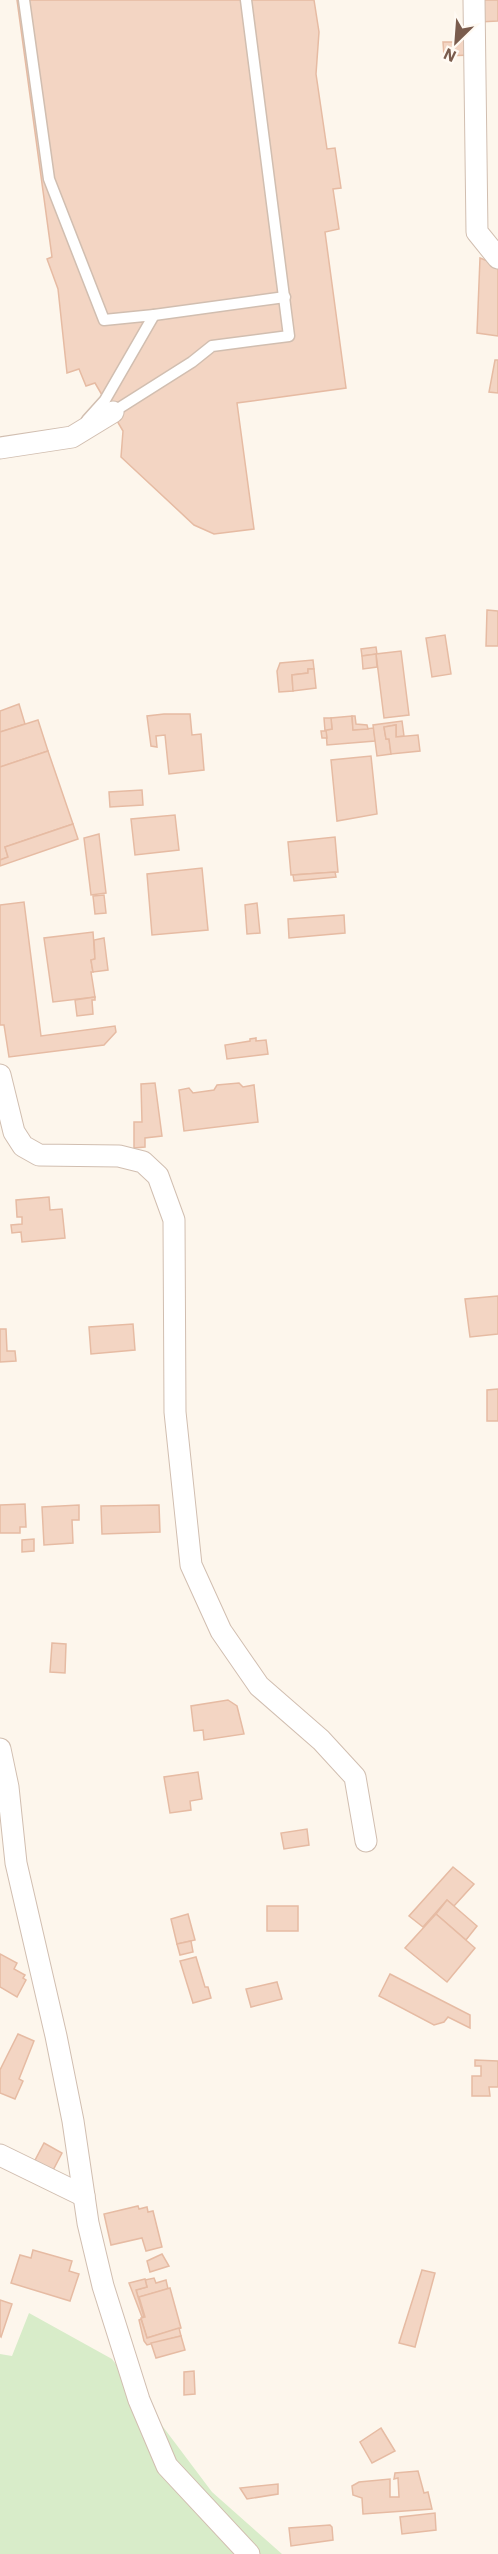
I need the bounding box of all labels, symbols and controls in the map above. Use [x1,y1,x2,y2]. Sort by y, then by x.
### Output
north arrow [426,12,486,72]
text: N [440,44,459,67]

